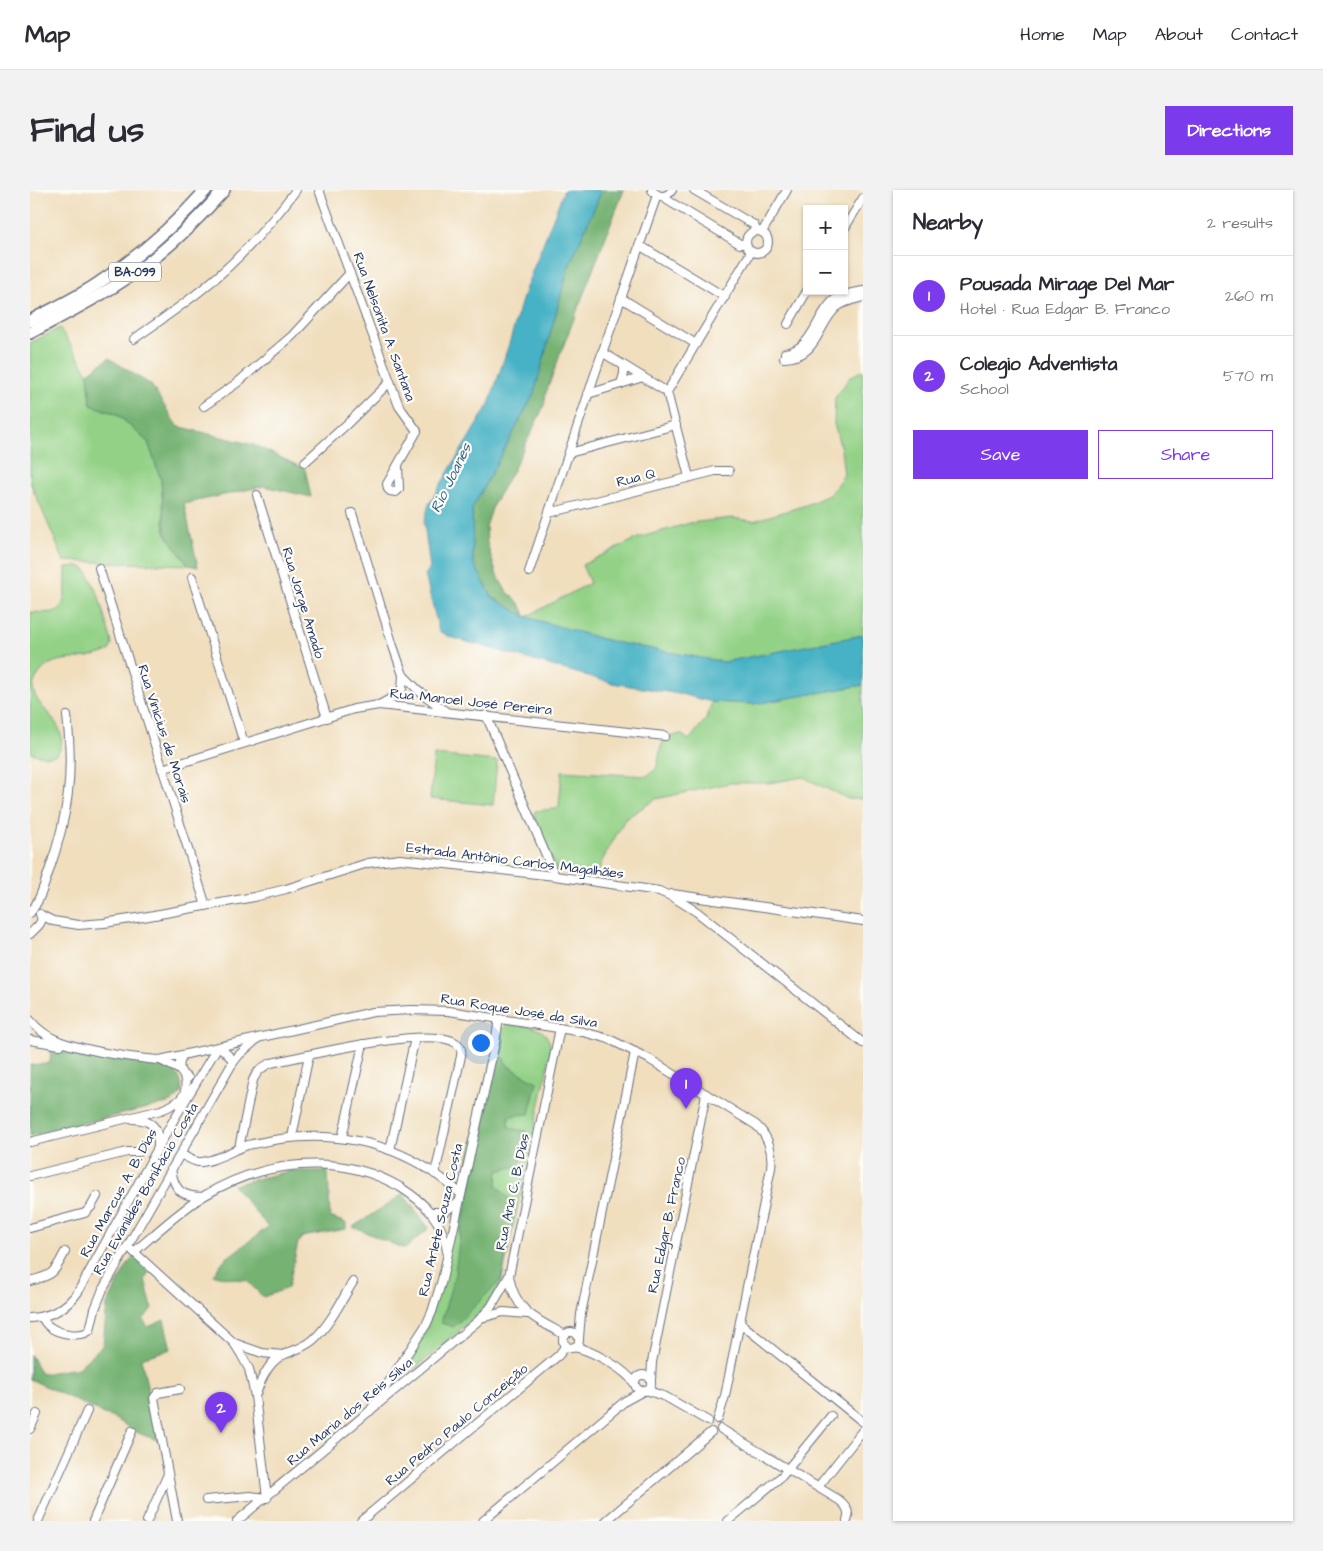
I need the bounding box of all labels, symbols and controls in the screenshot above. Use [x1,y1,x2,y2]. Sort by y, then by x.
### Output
text: Map [25,18,70,52]
text: Home [1020,22,1065,47]
text: Map [1093,22,1127,47]
text: About [1155,22,1203,47]
text: Contact [1231,22,1298,47]
text: Find us [30,106,144,155]
button: Directions [1165,106,1293,155]
map controls [803,205,848,295]
button: + [803,205,848,250]
text: Nearby [913,208,983,237]
text: 2 results [1207,212,1273,234]
street label: Rua Nelsonita A. Santana [348,250,420,404]
button: − [803,250,848,295]
road number: BA-099 [109,262,161,281]
text: Pousada Mirage Del Mar [960,271,1174,298]
text: 1 [928,285,930,307]
text: 260 m [1225,285,1273,307]
text: Hotel · Rua Edgar B. Franco [960,298,1170,320]
text: Colegio Adventista [960,351,1117,378]
text: 2 [924,365,934,387]
text: 570 m [1223,365,1273,387]
text: School [960,378,1009,400]
button: Save [913,430,1088,479]
button: Share [1098,430,1273,479]
water label: Rio Joanes [425,439,477,516]
street label: Rua Q [614,463,658,493]
street label: Rua Jorge Amado [277,545,329,661]
street label: Rua Vinicius de Morais [132,662,196,806]
street label: Rua Manoel José Pereira [389,684,553,720]
street label: Estrada Antônio Carlos Magalhães [405,838,625,884]
street label: Rua Roque José da Silva [439,989,599,1033]
your location [468,1030,494,1056]
pin: 1 [670,1068,702,1109]
street label: Rua Evanildes Bonifácio Costa [88,1099,204,1279]
street label: Rua Marcus A. B. Dias [75,1125,163,1261]
street label: Rua Ana C. B. Dias [491,1132,535,1252]
street label: Rua Arlete Souza Costa [414,1142,468,1298]
street label: Rua Edgar B. Franco [643,1155,691,1295]
street label: Rua Maria dos Reis Silva [283,1353,417,1471]
street label: Rua Pedro Paulo Conceição [381,1359,533,1491]
pin: 2 [205,1392,237,1433]

